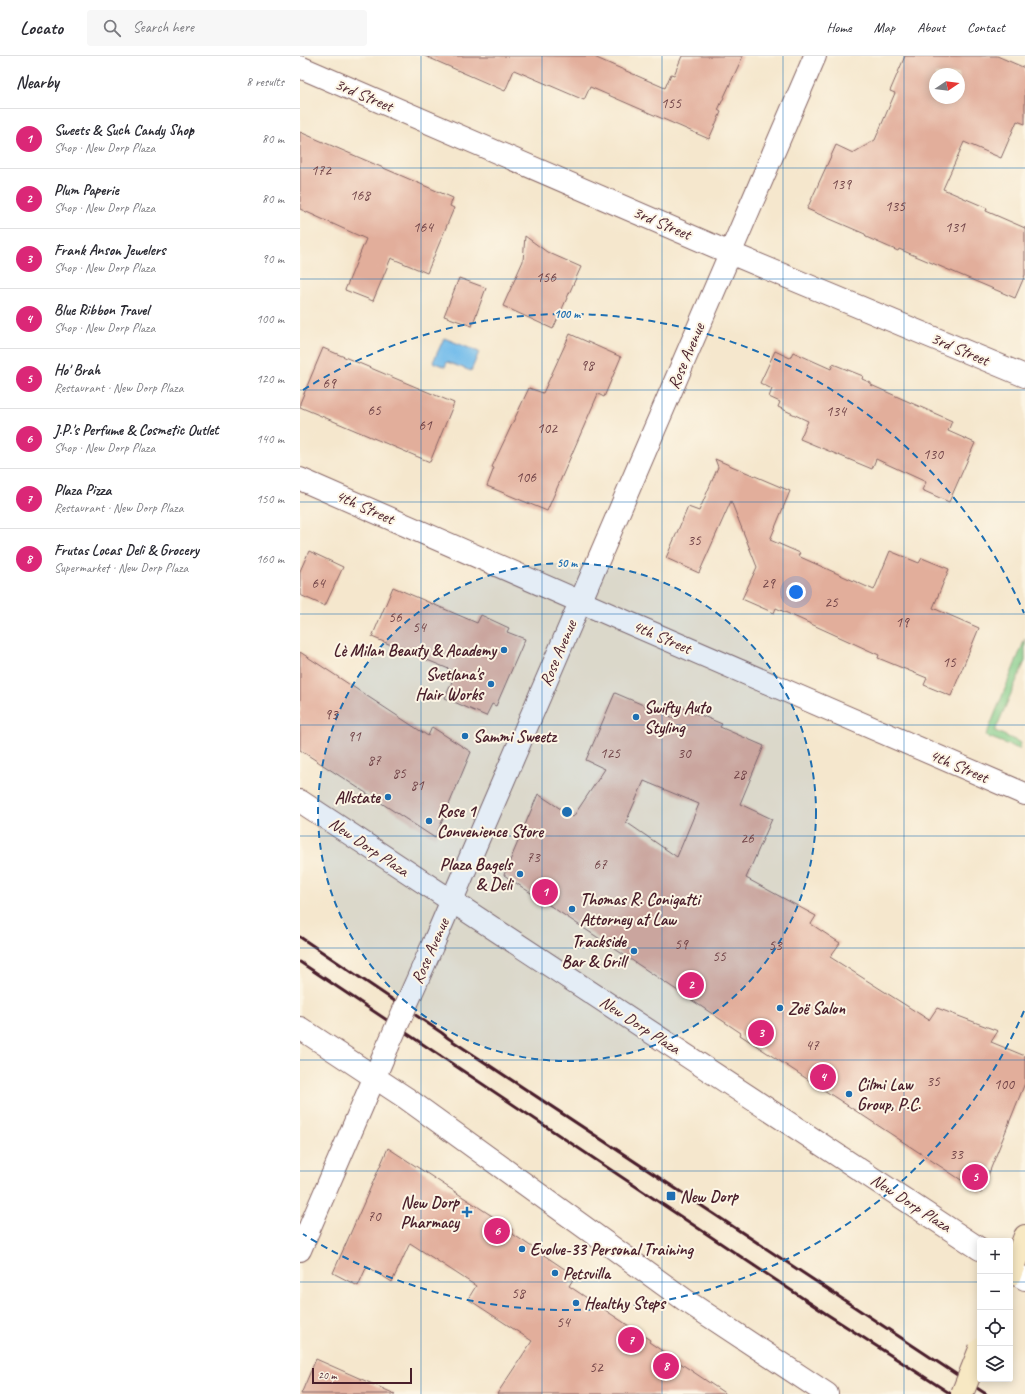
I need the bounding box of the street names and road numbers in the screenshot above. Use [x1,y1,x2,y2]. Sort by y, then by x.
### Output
street label: 3rd Street [332,73,398,118]
street label: 3rd Street [630,201,696,246]
street label: Rose Avenue [663,319,710,392]
street label: 3rd Street [928,327,994,372]
street label: 4th Street [333,485,400,530]
street label: 4th Street [629,615,697,660]
street label: Rose Avenue [535,616,582,689]
street label: 4th Street [926,744,994,789]
street label: New Dorp Plaza [325,813,414,882]
street label: Rose Avenue [406,914,454,987]
street label: New Dorp Plaza [596,991,686,1060]
street label: New Dorp Plaza [867,1169,957,1238]

